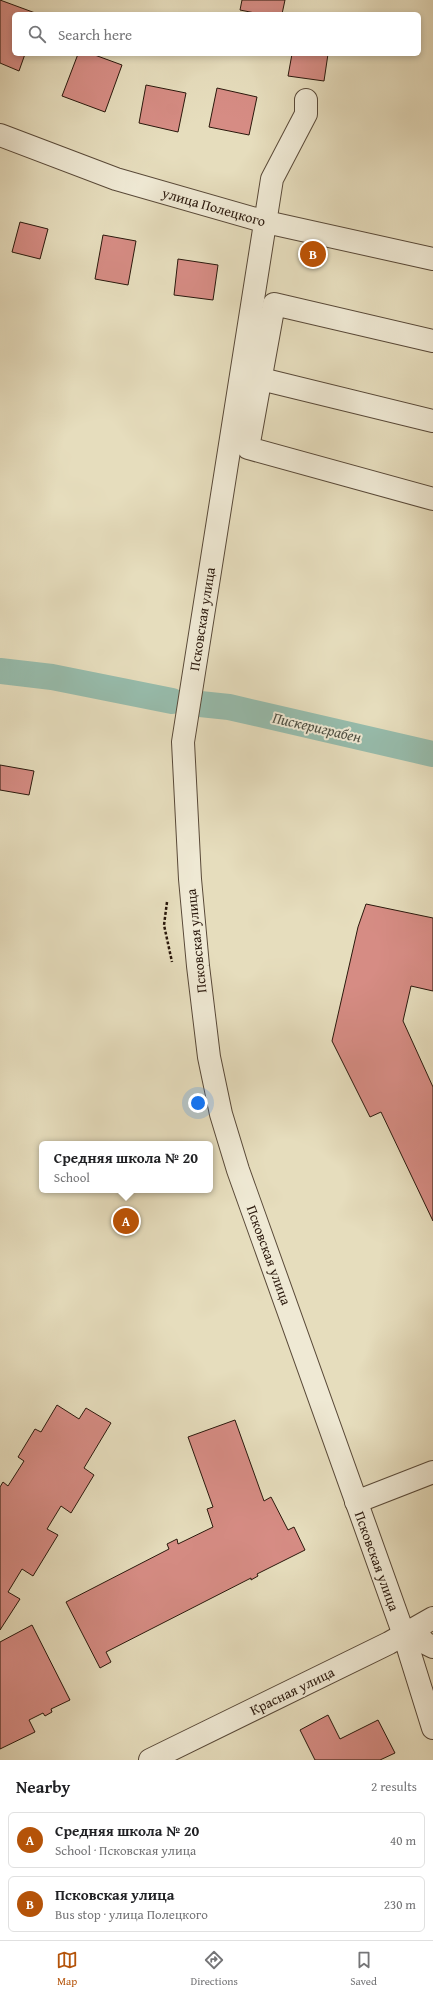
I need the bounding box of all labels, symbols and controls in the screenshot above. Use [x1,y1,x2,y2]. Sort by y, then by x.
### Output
search box [12,12,421,56]
icon: search [26,23,48,45]
text: Search here [58,24,132,45]
street label: улица Полецкого [159,182,268,231]
pin: B [300,239,326,269]
street label: Псковская улица [184,565,220,672]
water label: Пискериграбен [271,707,364,747]
street label: Псковская улица [181,888,211,994]
your location [188,1093,208,1113]
popup [39,1141,213,1193]
text: Средняя школа № 20 [54,1147,198,1168]
text: School [54,1168,90,1187]
street label: Псковская улица [242,1202,296,1308]
pin: A [113,1206,139,1236]
street label: Псковская улица [350,1508,404,1614]
street label: Красная улица [246,1662,338,1720]
text: Nearby [16,1774,70,1799]
text: 2 results [371,1777,417,1796]
text: Средняя школа № 20 [55,1820,199,1841]
text: A [26,1831,34,1850]
text: 40 m [390,1831,416,1850]
text: School · Псковская улица [55,1841,196,1860]
text: Псковская улица [55,1884,174,1905]
text: B [26,1895,34,1914]
text: 230 m [384,1895,416,1914]
text: Bus stop · улица Полецкого [55,1905,208,1924]
tab: Map [56,1949,78,1989]
tab: Directions [191,1949,238,1989]
tab: Saved [350,1949,377,1989]

